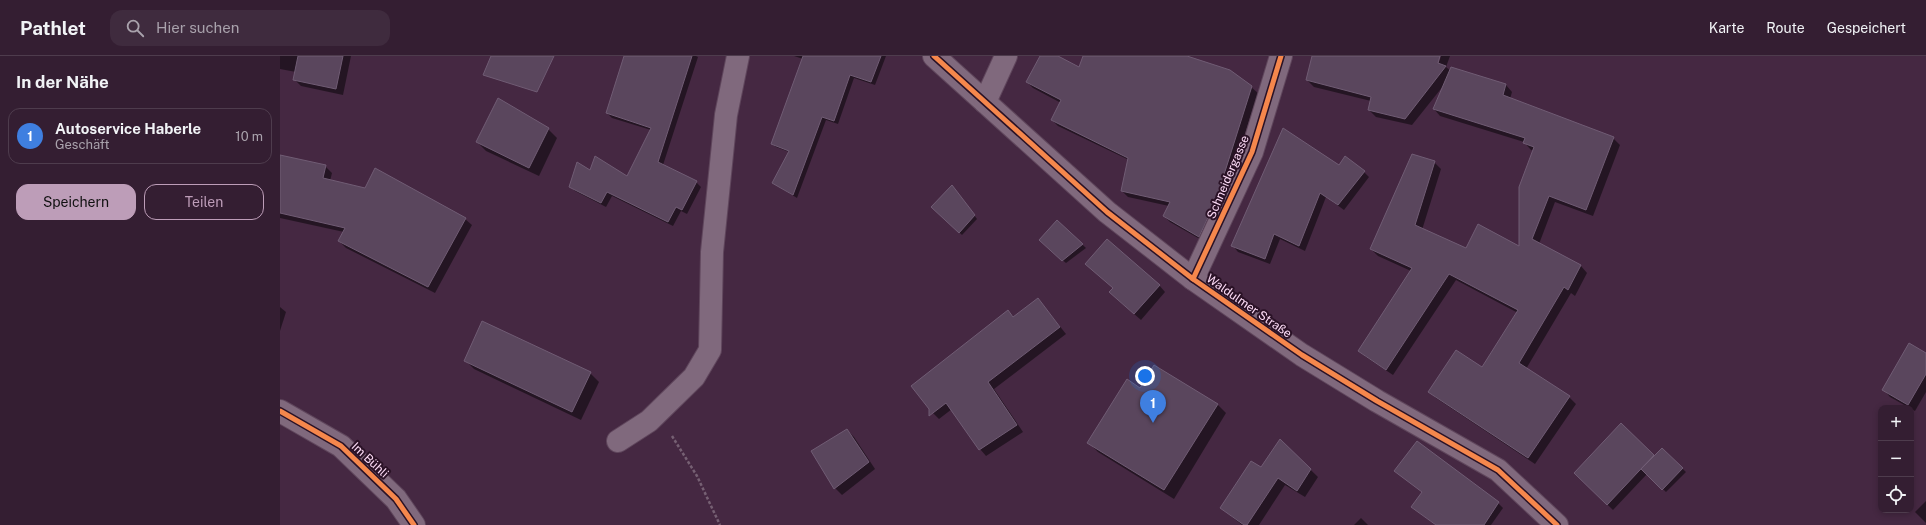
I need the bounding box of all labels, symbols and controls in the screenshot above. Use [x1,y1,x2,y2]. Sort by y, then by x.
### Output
search box [110,10,390,46]
text: Pathlet [20,17,86,39]
icon: search [124,17,146,39]
text: Hier suchen [156,19,239,36]
text: Karte [1709,20,1744,36]
text: Route [1766,20,1805,36]
text: Gespeichert [1827,20,1906,36]
text: In der Nähe [16,72,109,92]
text: Autoservice Haberle [55,120,201,137]
text: 1 [27,129,33,144]
text: 10 m [235,129,263,144]
street label: Schneidergasse [1204,133,1252,221]
text: Geschäft [55,137,110,152]
button: Speichern [16,184,136,220]
button: Teilen [144,184,264,220]
street label: Waldulmer Straße [1204,271,1295,341]
your location [1135,366,1155,386]
pin: 1 [1140,390,1166,423]
map controls [1878,405,1914,513]
button: + [1878,405,1914,441]
street label: Im Bühli [349,439,391,481]
button: − [1878,441,1914,477]
button: locate [1878,477,1914,513]

